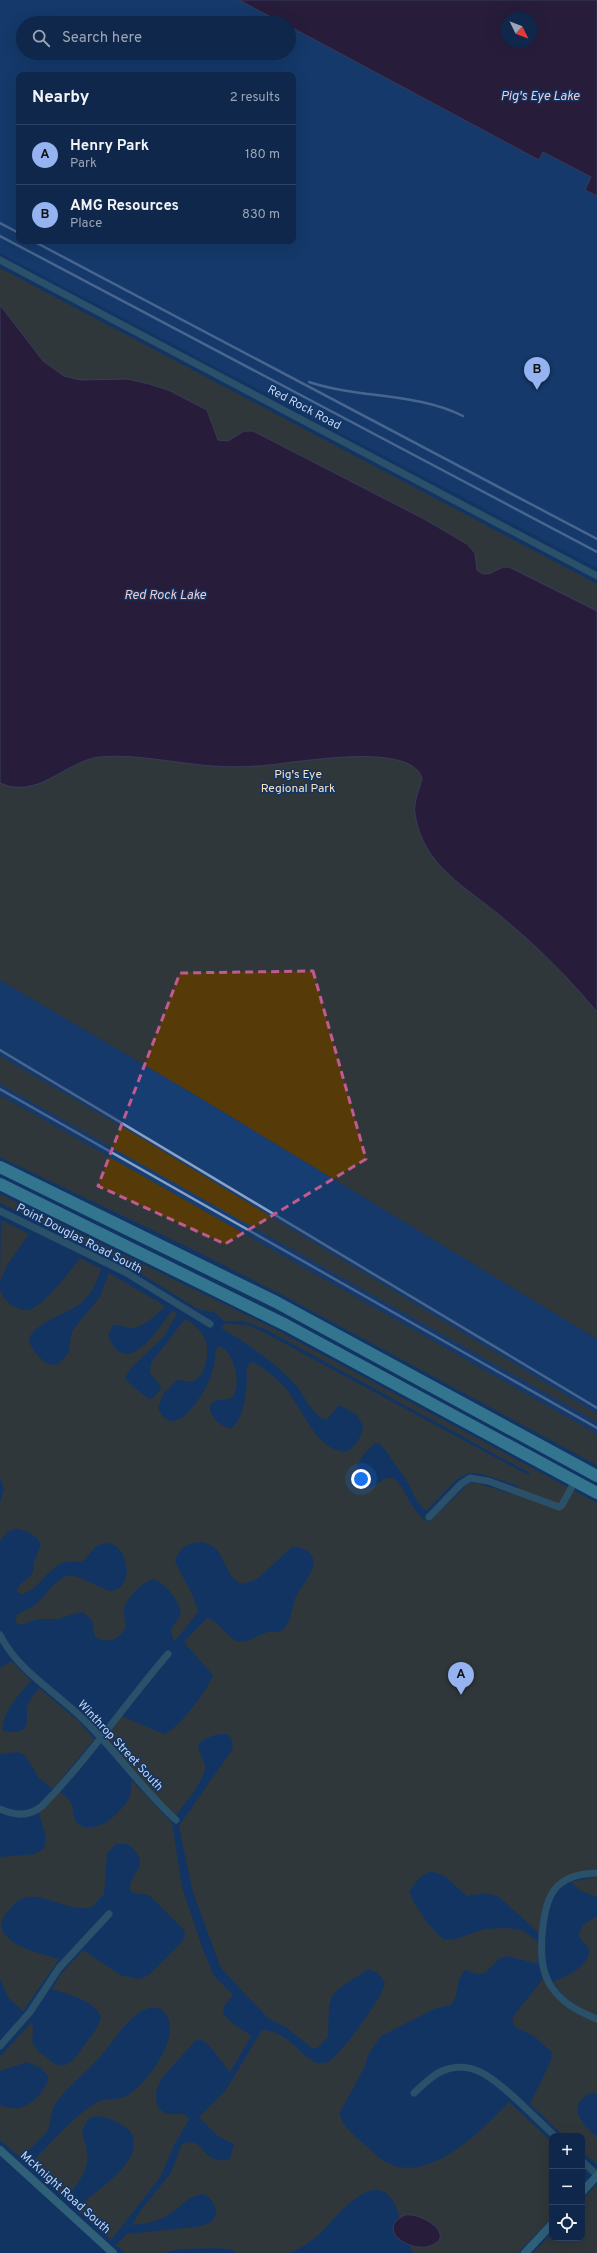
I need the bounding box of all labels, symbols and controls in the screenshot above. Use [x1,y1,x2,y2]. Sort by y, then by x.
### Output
north arrow [501,12,537,48]
search box [16,16,296,60]
icon: search [30,27,52,49]
text: Search here [62,29,142,48]
text: Nearby [32,87,89,109]
water label: Pig's Eye Lake [500,89,580,105]
text: 2 results [230,90,280,106]
text: Henry Park [70,137,149,156]
text: A [40,147,50,163]
text: 180 m [245,147,280,163]
text: Park [70,156,97,172]
text: AMG Resources [70,197,179,216]
text: B [41,207,49,223]
text: 830 m [242,207,280,223]
text: Place [70,216,102,232]
pin: B [524,357,550,390]
street label: Red Rock Road [264,382,344,434]
water label: Red Rock Lake [124,588,206,604]
park label: Pig's Eye Regional Park [261,767,335,797]
street label: Point Douglas Road South [13,1200,145,1278]
your location [351,1469,371,1489]
pin: A [448,1662,474,1695]
street label: Winthrop Street South [74,1697,166,1795]
map controls [549,2133,585,2241]
button: + [549,2133,585,2169]
street label: McKnight Road South [16,2148,114,2238]
button: − [549,2169,585,2205]
button: locate [549,2205,585,2241]

